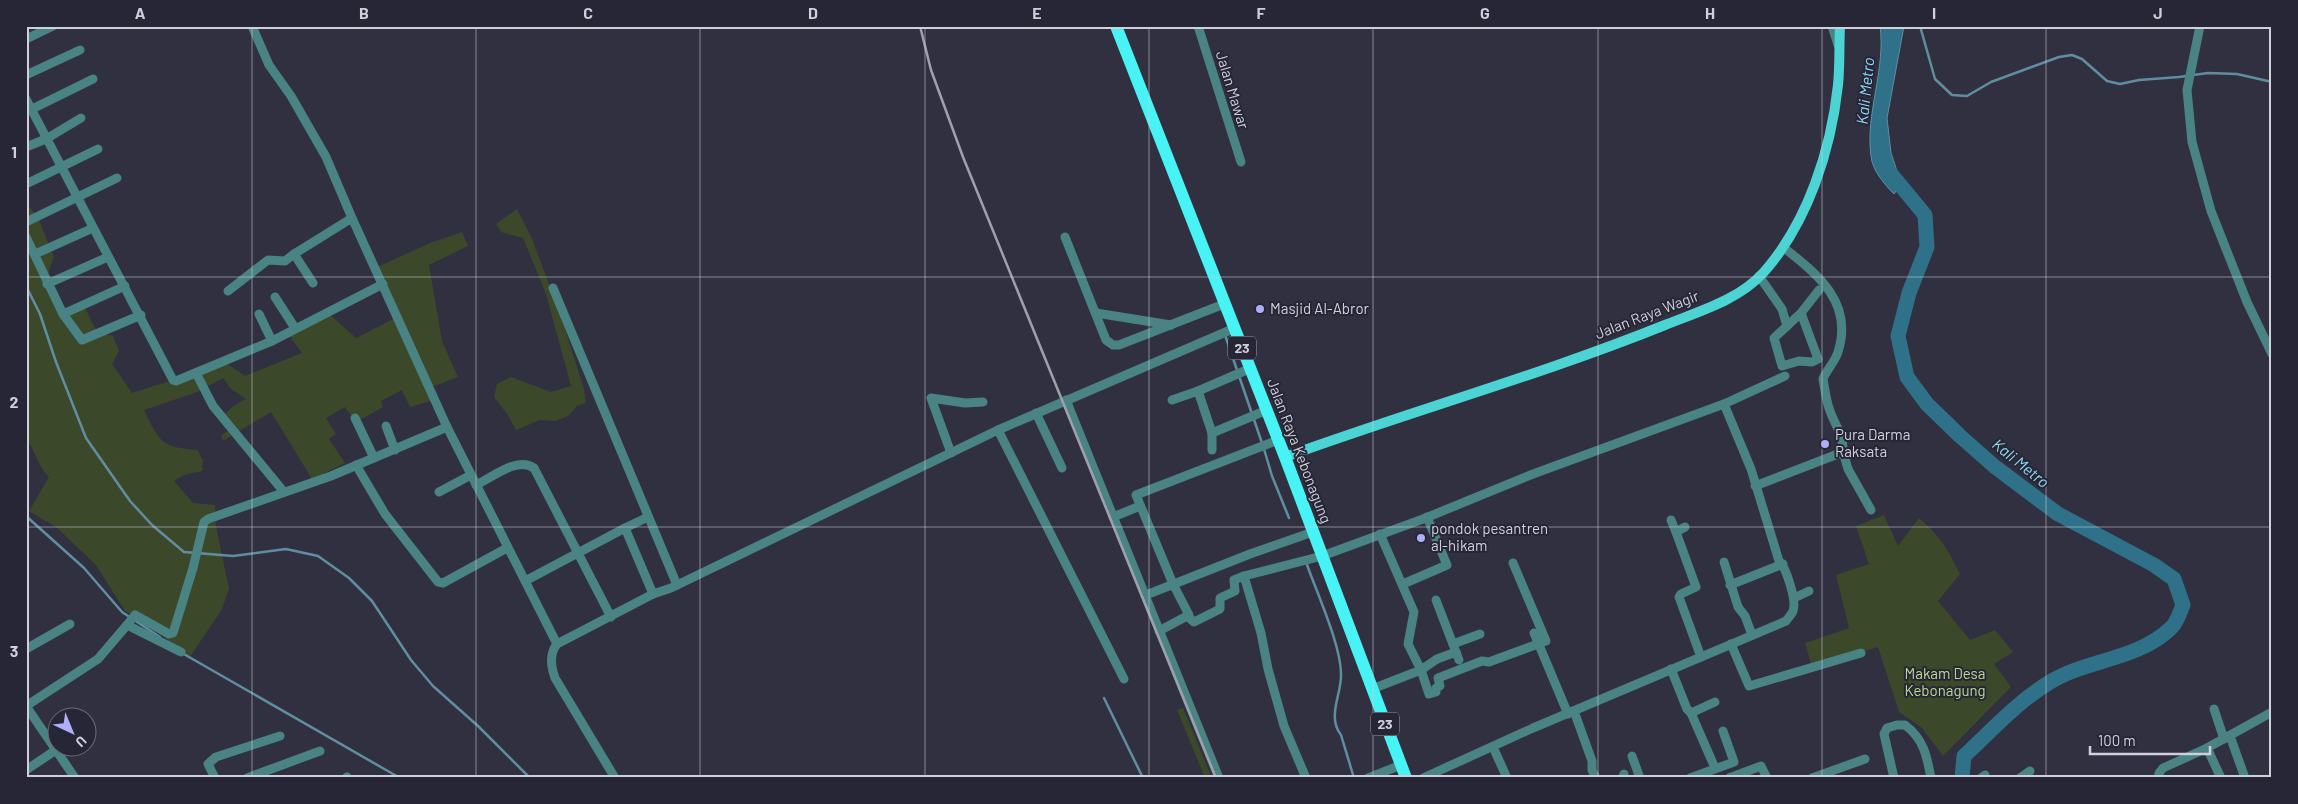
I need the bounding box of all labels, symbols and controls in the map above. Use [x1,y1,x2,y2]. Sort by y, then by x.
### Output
text: A [135,3,146,22]
text: B [359,3,369,22]
text: C [583,3,593,22]
text: D [808,3,818,22]
text: E [1032,3,1042,22]
text: F [1257,3,1266,22]
text: G [1480,3,1490,22]
text: H [1705,3,1715,22]
text: I [1932,3,1936,22]
text: J [2153,3,2163,22]
street label: Jalan Mawar [1213,49,1254,131]
water label: Kali Metro [1852,56,1877,125]
text: 1 [11,142,17,161]
street label: Jalan Raya Wagir [1592,286,1702,342]
place label: Masjid Al-Abror [1270,299,1370,317]
marker: Masjid Al-Abror [1254,303,1266,315]
road number: 23 [1228,336,1256,359]
street label: Jalan Raya Kebonagung [1264,376,1336,526]
text: 2 [10,392,19,411]
place label: Pura Darma Raksata [1835,425,1910,460]
water label: Kali Metro [1989,434,2053,491]
marker: Pura Darma Raksata [1819,438,1831,450]
place label: pondok pesantren al-hikam [1431,519,1548,554]
marker: pondok pesantren al-hikam [1415,532,1427,544]
text: 3 [10,641,18,660]
park label: Makam Desa Kebonagung [1904,664,1986,699]
north arrow [48,706,98,756]
road number: 23 [1371,712,1399,736]
scale bar [2090,724,2210,756]
text: 100 m [2098,731,2136,749]
text: U [72,733,90,751]

